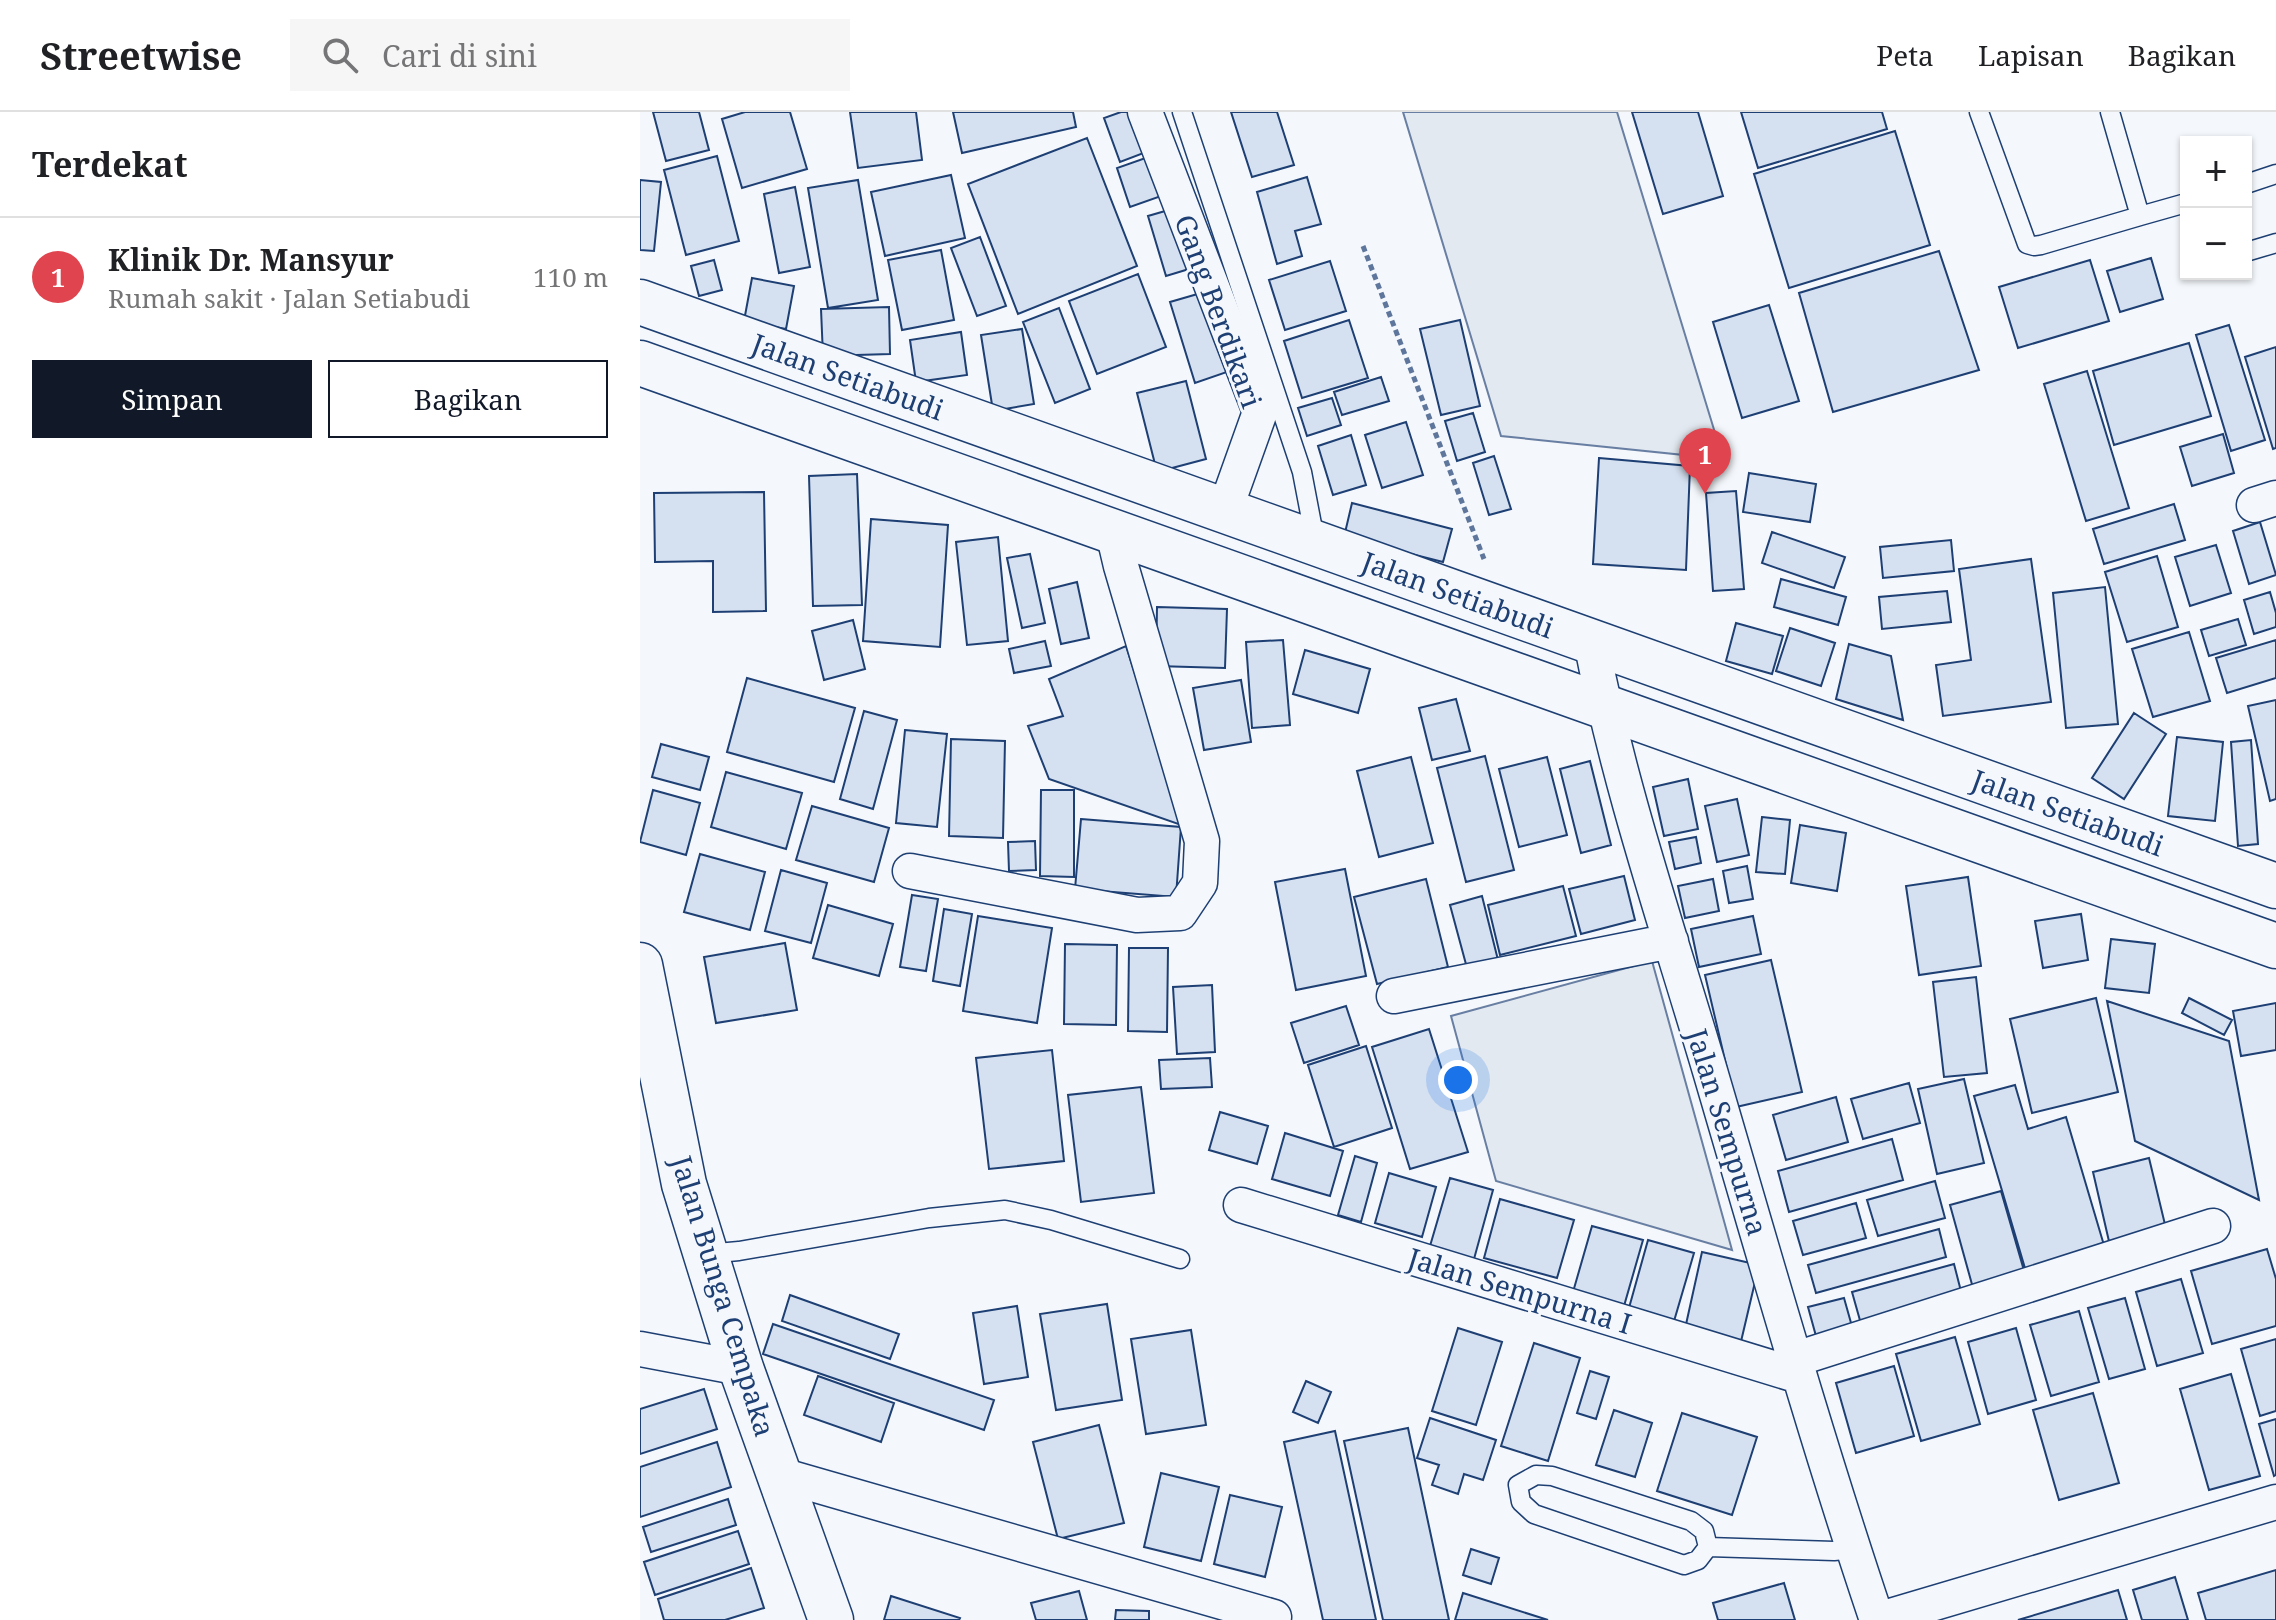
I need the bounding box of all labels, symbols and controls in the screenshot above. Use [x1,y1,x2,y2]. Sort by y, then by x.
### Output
search box [290,19,850,91]
text: Streetwise [40,29,242,81]
icon: search [318,33,362,77]
text: Cari di sini [382,35,537,76]
text: Peta [1876,36,1934,74]
text: Lapisan [1978,36,2084,74]
text: Bagikan [2128,36,2236,74]
map controls [2180,136,2252,280]
button: + [2180,136,2252,208]
text: Terdekat [32,141,187,187]
button: − [2180,208,2252,280]
street label: Gang Berdikari [1166,209,1272,413]
text: Klinik Dr. Mansyur [108,239,394,280]
text: 1 [51,259,65,295]
text: 110 m [533,259,608,295]
text: Rumah sakit · Jalan Setiabudi [108,280,470,316]
street label: Jalan Setiabudi [746,323,949,428]
button: Simpan [32,360,312,438]
button: Bagikan [328,360,608,438]
pin: 1 [1679,428,1731,494]
street label: Jalan Setiabudi [1356,541,1559,646]
street label: Jalan Setiabudi [1966,759,2169,864]
street label: Jalan Sempurna [1678,1023,1777,1240]
your location [1438,1060,1478,1100]
street label: Jalan Bunga Cempaka [663,1150,785,1441]
street label: Jalan Sempurna I [1403,1238,1636,1342]

